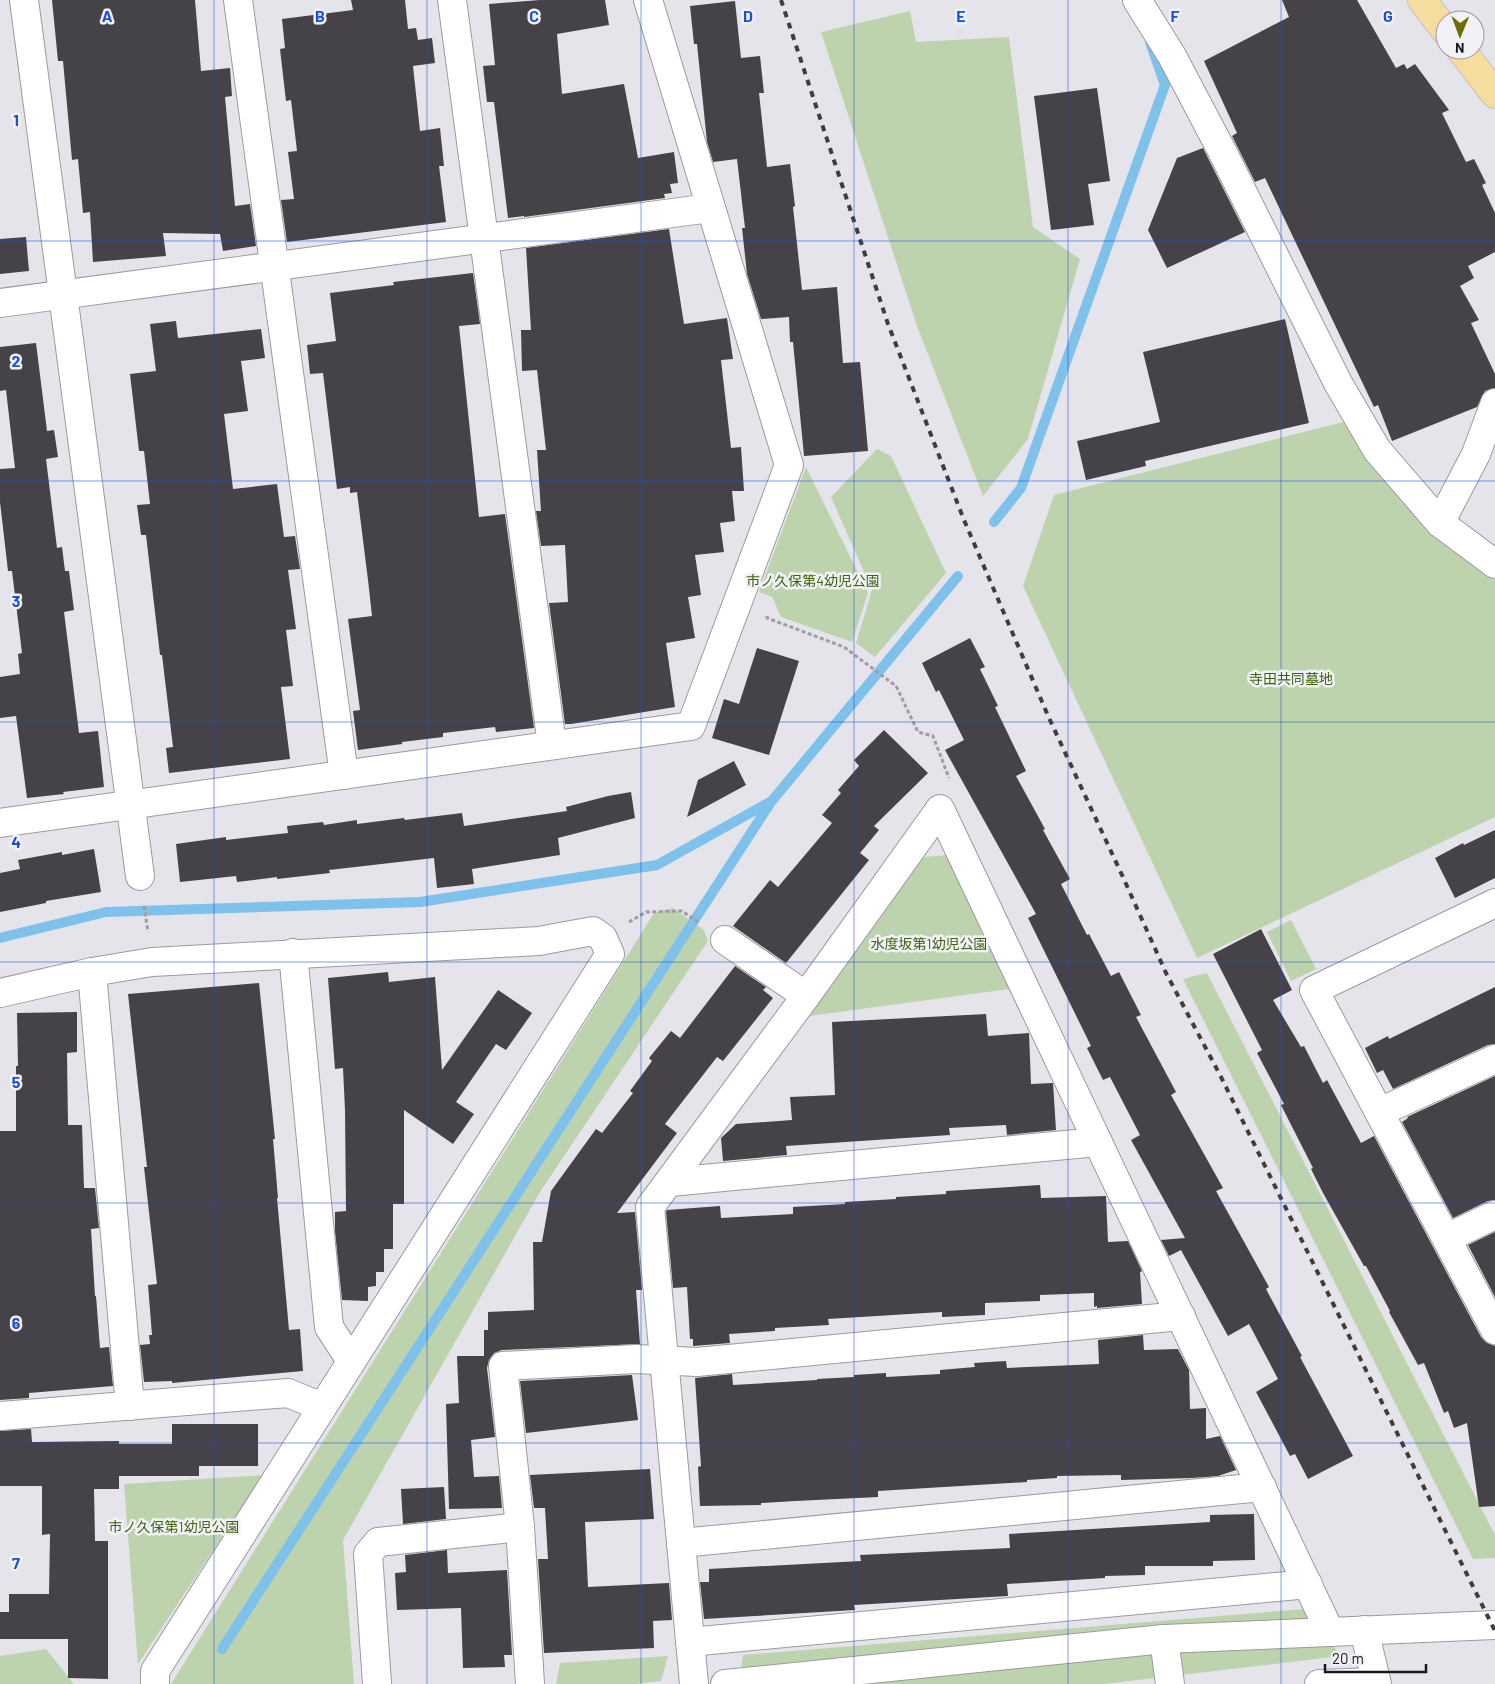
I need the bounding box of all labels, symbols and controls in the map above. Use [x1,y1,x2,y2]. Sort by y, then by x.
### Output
text: A [102,6,113,25]
text: B [315,6,325,25]
text: C [529,6,539,25]
text: D [743,6,753,25]
text: E [956,6,966,25]
text: F [1171,6,1180,25]
text: G [1383,6,1393,25]
north arrow [1435,10,1485,60]
text: N [1455,40,1465,57]
text: 1 [13,110,19,129]
text: 2 [12,351,21,370]
park label: 市ノ久保第4幼児公園 [746,572,880,589]
text: 3 [12,591,20,610]
park label: 寺田共同墓地 [1249,670,1333,687]
text: 4 [11,832,21,851]
park label: 水度坂第1幼児公園 [871,935,987,952]
text: 5 [12,1072,21,1091]
text: 6 [12,1313,21,1332]
park label: 市ノ久保第1幼児公園 [109,1518,239,1535]
text: 7 [12,1553,20,1572]
scale bar [1325,1642,1426,1674]
text: 20 m [1332,1649,1364,1667]

